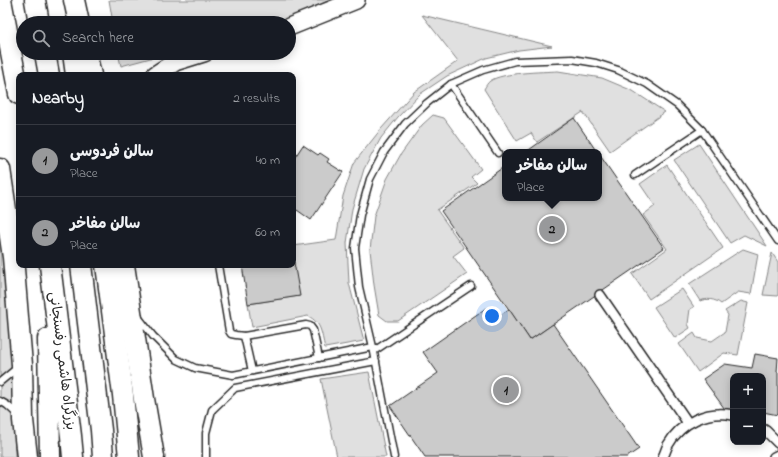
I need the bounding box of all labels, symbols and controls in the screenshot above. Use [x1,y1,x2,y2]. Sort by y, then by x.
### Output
search box [16,16,296,60]
icon: search [30,27,52,49]
text: Search here [62,27,134,49]
text: Nearby [32,86,84,111]
text: 2 results [233,89,280,108]
text: سالن فردوسی [70,141,154,163]
popup [502,149,602,201]
text: 1 [43,151,47,170]
text: 40 m [256,151,280,170]
text: سالن مفاخر [517,155,587,177]
text: Place [70,164,98,183]
text: Place [517,178,544,197]
text: سالن مفاخر [70,213,140,235]
pin: 2 [539,214,565,244]
text: 2 [42,223,48,242]
text: 60 m [255,223,280,242]
text: Place [70,236,98,255]
street label: بزرگراه هاشمی رفسنجانی [43,291,81,431]
your location [482,306,502,326]
map controls [730,373,766,445]
button: + [730,373,766,409]
pin: 1 [493,375,519,405]
button: − [730,409,766,445]

